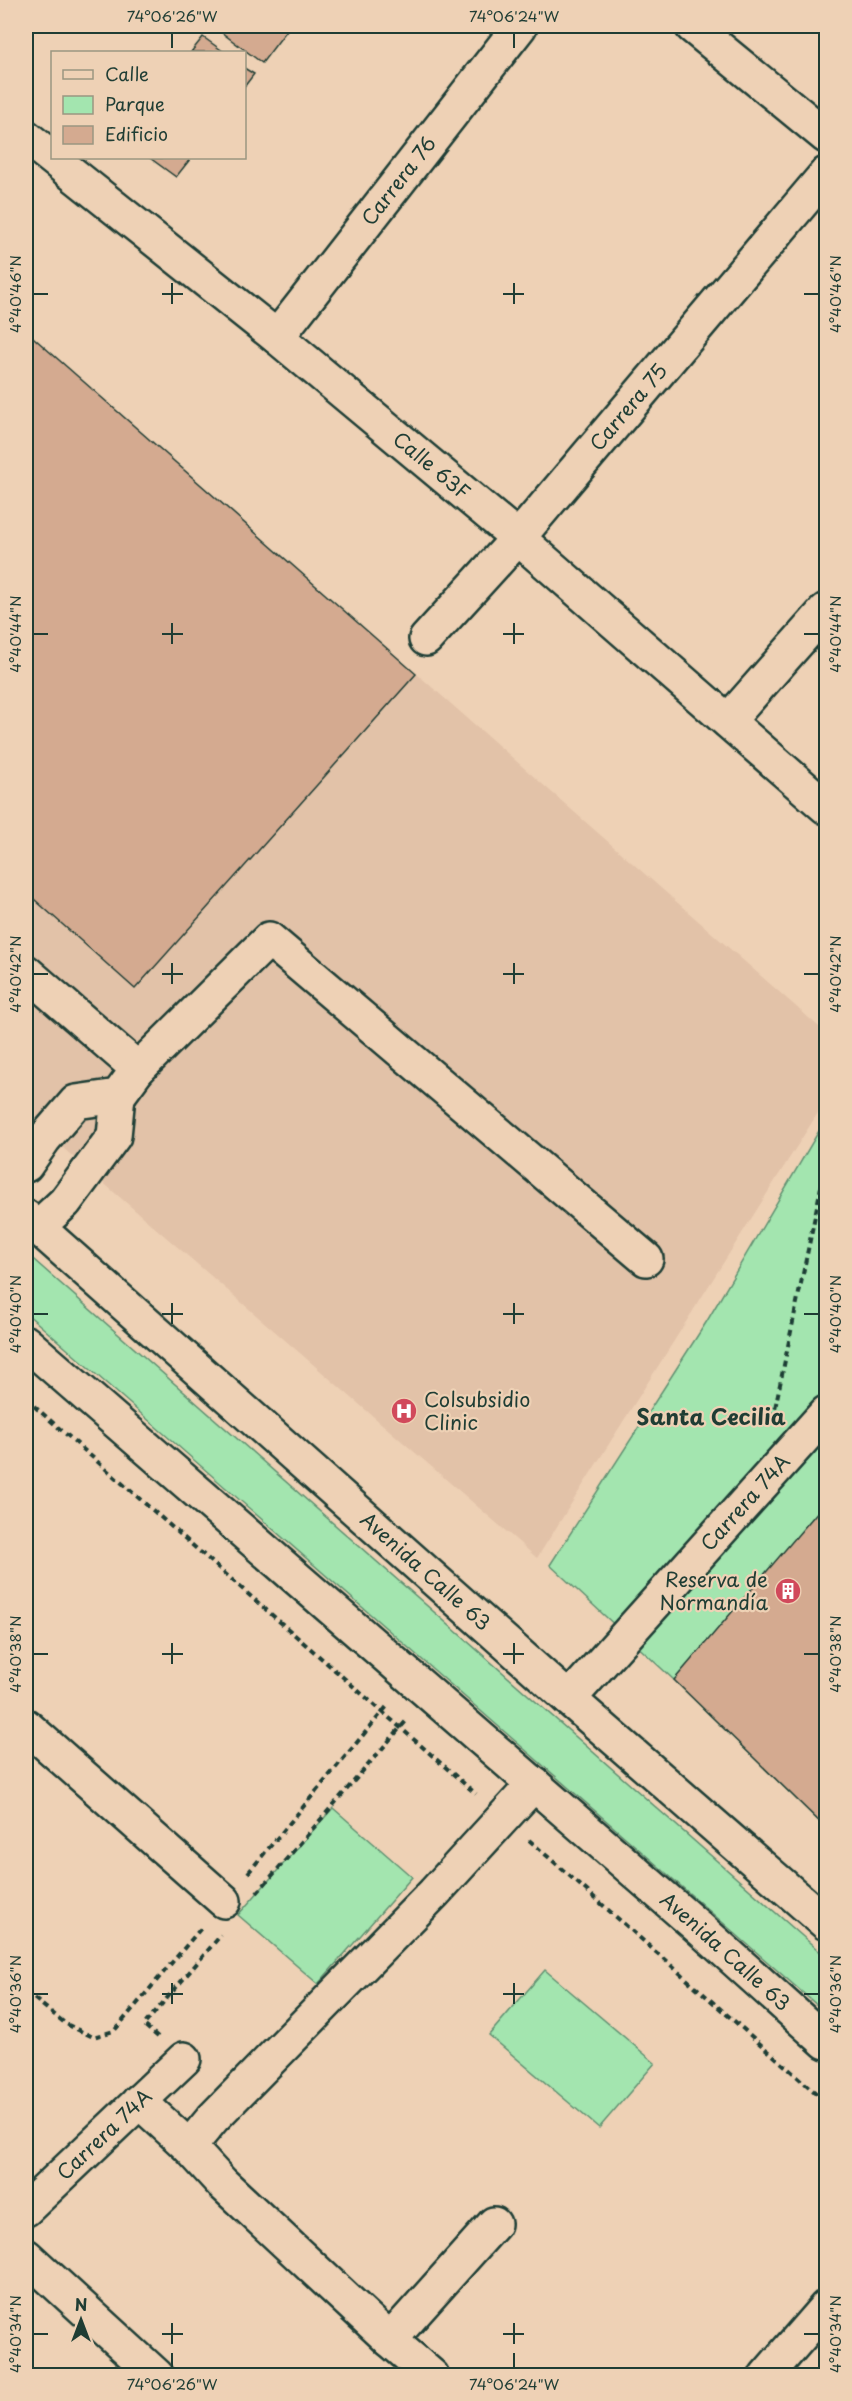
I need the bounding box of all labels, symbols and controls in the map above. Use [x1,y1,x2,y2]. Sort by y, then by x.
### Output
text: 74°06'26"W [127,4,218,27]
text: 74°06'24"W [469,4,560,27]
legend [51,51,246,159]
text: Calle [105,60,149,87]
text: Parque [105,90,165,117]
text: Edificio [105,120,168,147]
street label: Carrera 76 [354,129,443,232]
text: 4°40'46"N [3,255,26,333]
text: 4°40'46"N [823,255,846,333]
street label: Carrera 75 [582,356,674,457]
street label: Calle 63F [387,424,477,506]
text: 4°40'44"N [3,595,26,673]
text: 4°40'44"N [823,595,846,673]
text: 4°40'42"N [3,935,26,1013]
text: 4°40'42"N [823,935,846,1013]
text: 4°40'40"N [3,1275,26,1353]
text: 4°40'40"N [823,1275,846,1353]
place label: Colsubsidio Clinic [424,1384,530,1437]
hospital icon: Colsubsidio Clinic [389,1396,419,1426]
district label: Santa Cecilia [636,1399,786,1432]
street label: Carrera 74A [693,1447,796,1557]
street label: Avenida Calle 63 [354,1504,498,1637]
place label: Reserva de Normandía [660,1564,768,1617]
building icon: Reserva de Normandía [773,1576,803,1606]
text: 4°40'38"N [3,1615,26,1693]
text: 4°40'38"N [823,1615,846,1693]
street label: Avenida Calle 63 [654,1885,798,2017]
text: 4°40'36"N [3,1955,26,2033]
text: 4°40'36"N [823,1955,846,2033]
street label: Carrera 74A [49,2081,158,2187]
north arrow [51,2290,111,2350]
text: N [75,2292,87,2316]
text: 4°40'34"N [3,2295,26,2373]
text: 4°40'34"N [823,2295,846,2373]
text: 74°06'26"W [127,2372,218,2395]
text: 74°06'24"W [469,2372,560,2395]

